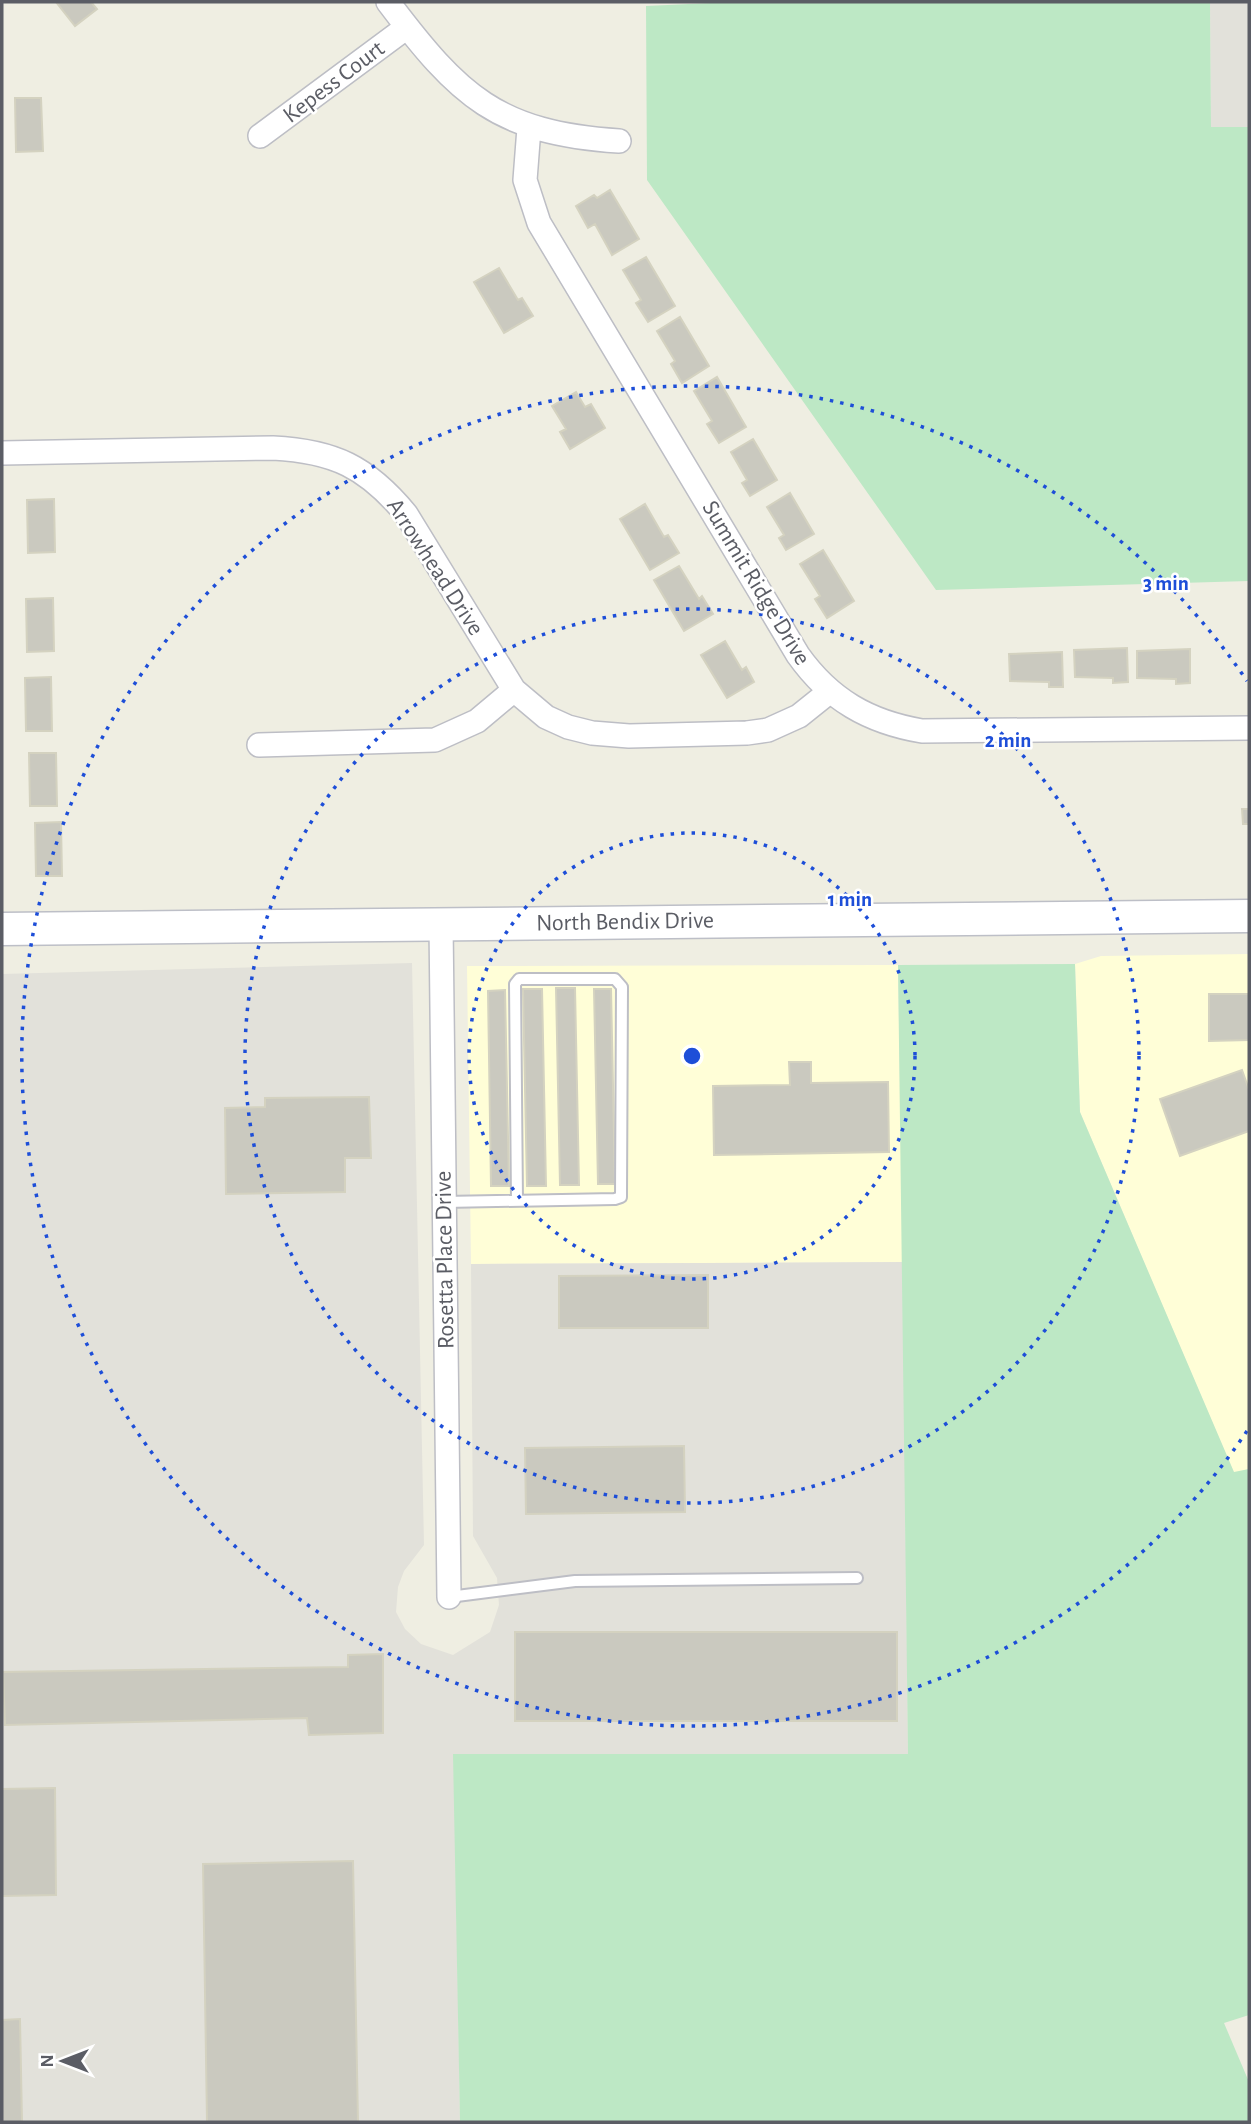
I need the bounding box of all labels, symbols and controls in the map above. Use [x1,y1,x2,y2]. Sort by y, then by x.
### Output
street label: Kepess Court [279,36,389,128]
street label: Arrowhead Drive [382,494,488,640]
street label: Summit Ridge Drive [698,497,814,669]
text: 3 min [1143,573,1189,594]
text: 2 min [985,730,1031,751]
text: 1 min [828,889,872,910]
street label: North Bendix Drive [536,908,714,936]
centre of rings [680,1044,704,1068]
street label: Rosetta Place Drive [431,1171,459,1349]
north arrow [28,2026,98,2096]
text: N [38,2054,57,2068]

